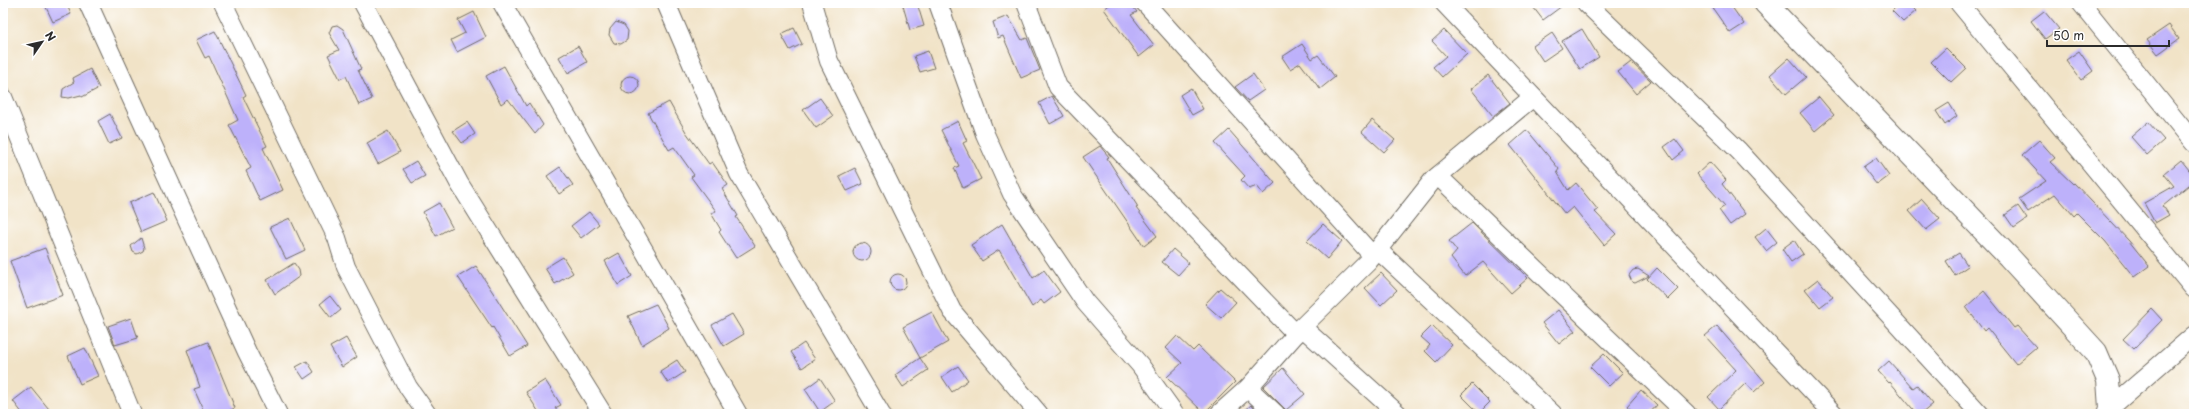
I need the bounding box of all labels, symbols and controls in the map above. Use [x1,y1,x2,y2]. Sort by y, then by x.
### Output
north arrow [22,22,62,62]
scale bar [2047,22,2169,48]
text: 50 m [2053,26,2084,44]
text: N [41,28,60,45]

